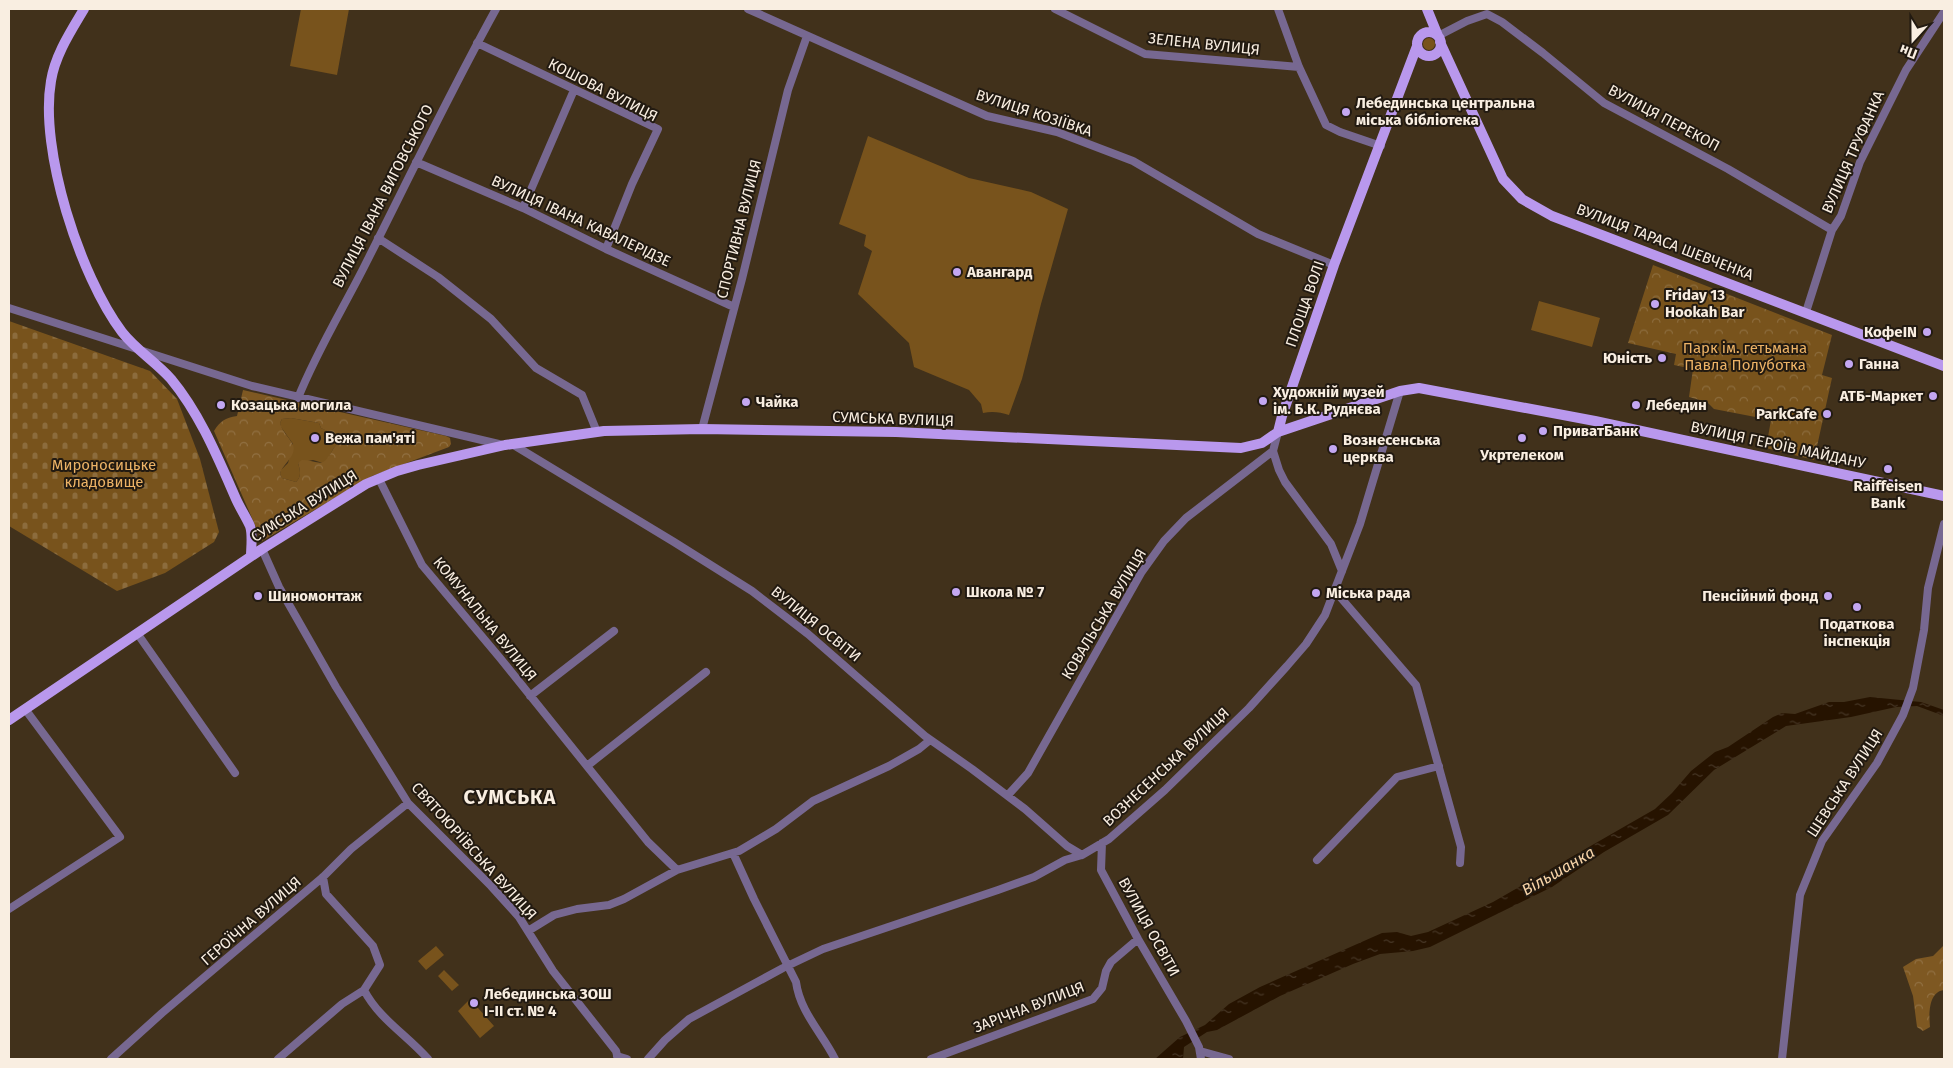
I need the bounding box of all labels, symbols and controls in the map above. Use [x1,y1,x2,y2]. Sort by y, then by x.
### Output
north arrow [1888,15,1938,65]
street label: ЗЕЛЕНА ВУЛИЦЯ [1147,29,1261,59]
text: Пн [1897,41,1920,63]
street label: КОШОВА ВУЛИЦЯ [545,55,661,125]
street label: ВУЛИЦЯ ПЕРЕКОП [1605,81,1723,155]
street label: ВУЛИЦЯ КОЗІЇВКА [973,86,1095,140]
street label: ВУЛИЦЯ ТРУФАНКА [1818,88,1888,216]
place label: Лебединська центральна міська бібліотека [1356,94,1535,129]
street label: ВУЛИЦЯ ІВАНА ВИГОВСЬКОГО [329,101,437,291]
marker: Лебединська центральна міська бібліотека [1340,106,1352,118]
street label: СПОРТИВНА ВУЛИЦЯ [713,158,765,300]
street label: ВУЛИЦЯ ІВАНА КАВАЛЕРІДЗЕ [489,171,673,271]
street label: ВУЛИЦЯ ТАРАСА ШЕВЧЕНКА [1574,200,1757,284]
street label: ПЛОЩА ВОЛІ [1282,258,1328,350]
place label: Авангард [966,263,1033,281]
marker: Авангард [951,266,963,278]
place label: Friday 13 Hookah Bar [1665,286,1745,321]
marker: Friday 13 Hookah Bar [1649,298,1661,310]
place label: КофеIN [1864,323,1917,341]
marker: КофеIN [1921,326,1933,338]
park label: Парк ім. гетьмана Павла Полуботка [1683,339,1807,374]
place label: Юність [1603,349,1652,367]
marker: Юність [1656,352,1668,364]
place label: Ганна [1859,355,1899,373]
marker: Ганна [1843,358,1855,370]
place label: Художній музей ім. Б.К. Руднєва [1272,383,1385,418]
place label: АТБ-Маркет [1839,387,1924,405]
marker: АТБ-Маркет [1927,390,1939,402]
place label: Чайка [756,393,799,411]
marker: Художній музей ім. Б.К. Руднєва [1257,395,1269,407]
place label: Козацька могила [231,396,351,414]
marker: Чайка [740,396,752,408]
place label: Лебедин [1646,396,1707,414]
marker: Козацька могила [215,399,227,411]
marker: Лебедин [1630,399,1642,411]
place label: ParkCafe [1756,405,1817,423]
street label: СУМСЬКА ВУЛИЦЯ [832,408,954,430]
marker: ParkCafe [1821,408,1833,420]
street label: ВУЛИЦЯ ГЕРОЇВ МАЙДАНУ [1689,418,1868,473]
place label: ПриватБанк [1553,422,1639,440]
marker: ПриватБанк [1537,425,1549,437]
place label: Вежа пам'яті [325,429,415,447]
place label: Вознесенська церква [1343,431,1440,466]
marker: Вежа пам'яті [309,432,321,444]
marker: Укртелеком [1516,432,1528,444]
marker: Вознесенська церква [1327,443,1339,455]
place label: Укртелеком [1479,446,1564,464]
park label: Мироносицьке кладовище [52,456,156,491]
marker: Raiffeisen Bank [1882,463,1894,475]
street label: СУМСЬКА ВУЛИЦЯ [248,466,360,546]
place label: Raiffeisen Bank [1854,477,1922,512]
street label: КОВАЛЬСЬКА ВУЛИЦЯ [1058,545,1150,683]
street label: КОМУНАЛЬНА ВУЛИЦЯ [429,553,541,685]
street label: ВУЛИЦЯ ОСВІТИ [768,582,864,666]
place label: Школа № 7 [966,583,1044,601]
place label: Міська рада [1326,584,1410,602]
marker: Школа № 7 [950,586,962,598]
place label: Шиномонтаж [268,587,362,605]
marker: Міська рада [1310,587,1322,599]
place label: Пенсійний фонд [1702,587,1819,605]
marker: Шиномонтаж [252,590,264,602]
marker: Пенсійний фонд [1822,590,1834,602]
marker: Податкова інспекція [1851,601,1863,613]
place label: Податкова інспекція [1819,615,1895,650]
street label: ВОЗНЕСЕНСЬКА ВУЛИЦЯ [1099,704,1233,830]
street label: ШЕВСЬКА ВУЛИЦЯ [1803,726,1887,840]
street label: СВЯТОЮРІЇВСЬКА ВУЛИЦЯ [408,779,540,923]
district label: СУМСЬКА [464,785,557,809]
water label: Вільшанка [1518,843,1598,899]
street label: ГЕРОЇЧНА ВУЛИЦЯ [197,873,305,969]
street label: ВУЛИЦЯ ОСВІТИ [1114,875,1184,979]
street label: ЗАРІЧНА ВУЛИЦЯ [971,978,1087,1036]
place label: Лебединська ЗОШ І-ІІ ст. № 4 [484,985,612,1020]
marker: Лебединська ЗОШ І-ІІ ст. № 4 [468,997,480,1009]

